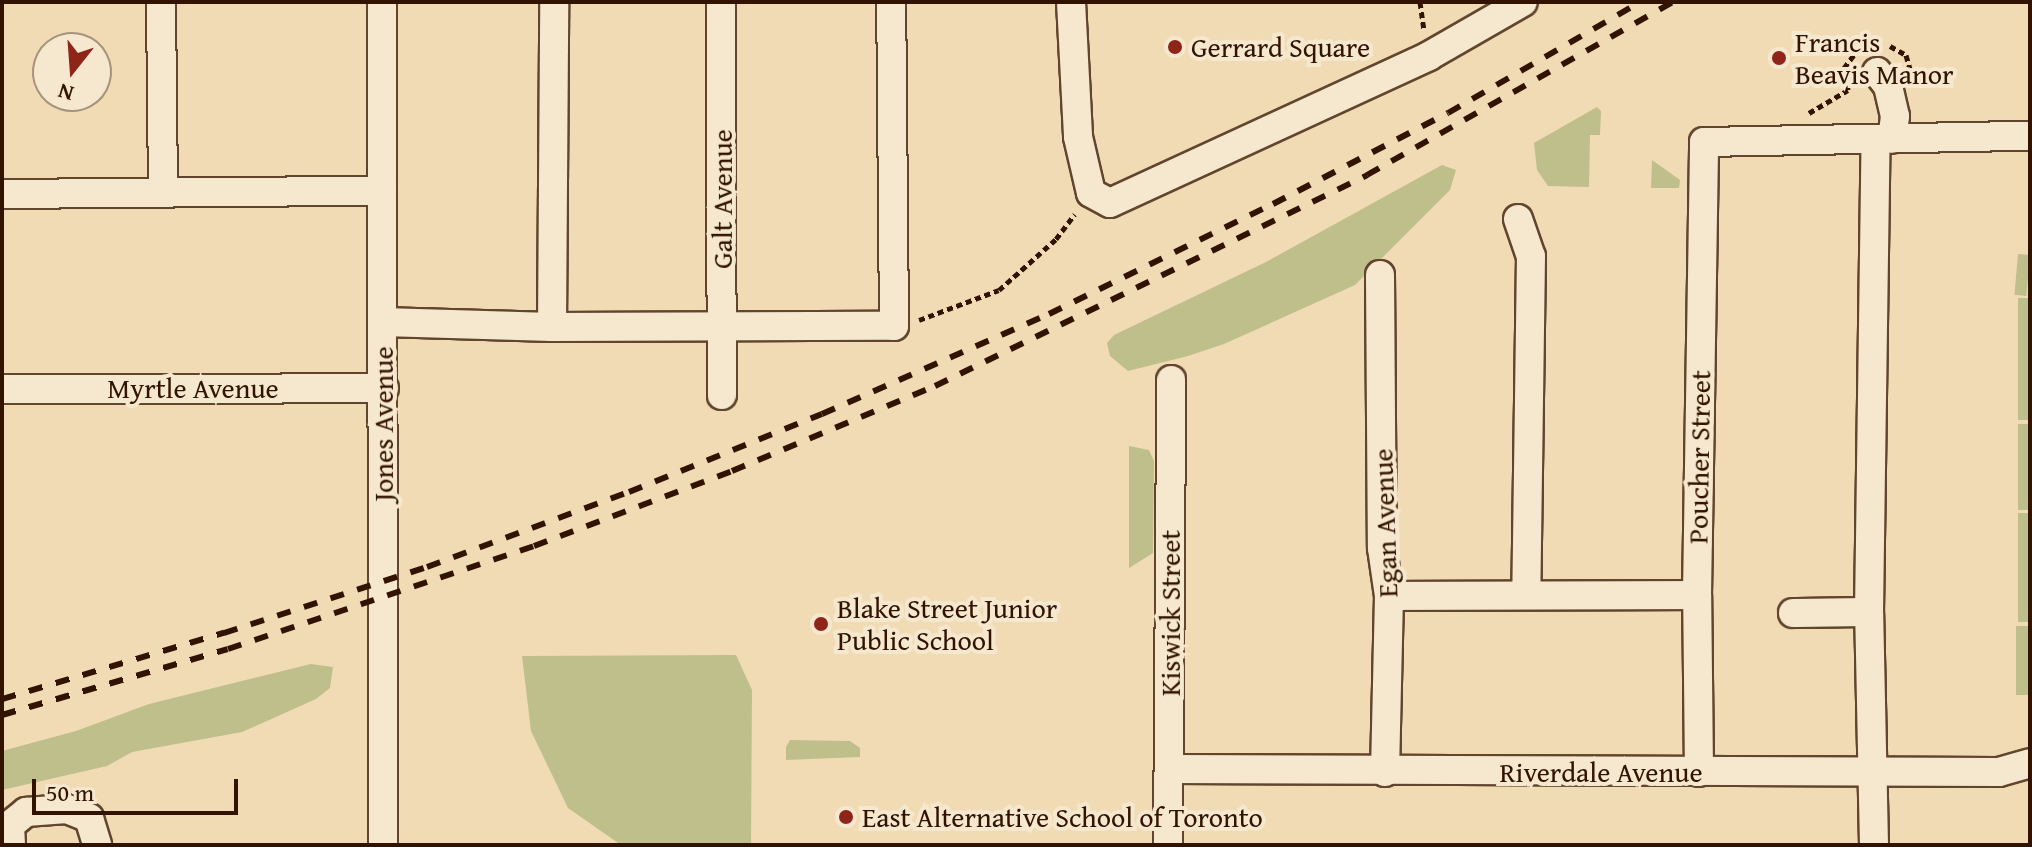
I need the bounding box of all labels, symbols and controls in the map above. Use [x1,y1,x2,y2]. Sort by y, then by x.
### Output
place label: Francis Beavis Manor [1795,25,1954,91]
place label: Gerrard Square [1191,30,1370,64]
north arrow [32,32,112,112]
marker: Gerrard Square [1166,38,1184,56]
marker: Francis Beavis Manor [1770,49,1788,67]
text: N [54,76,77,110]
street label: Galt Avenue [705,129,739,269]
street label: Jones Avenue [366,346,400,502]
street label: Poucher Street [1681,370,1717,544]
street label: Myrtle Avenue [107,371,279,405]
street label: Egan Avenue [1366,448,1404,598]
street label: Kiswick Street [1153,530,1187,696]
place label: Blake Street Junior Public School [837,591,1057,657]
marker: Blake Street Junior Public School [812,615,830,633]
street label: Riverdale Avenue [1499,755,1703,789]
scale bar [36,763,242,813]
text: 50 m [46,775,94,810]
place label: East Alternative School of Toronto [862,800,1263,834]
marker: East Alternative School of Toronto [837,808,855,826]

